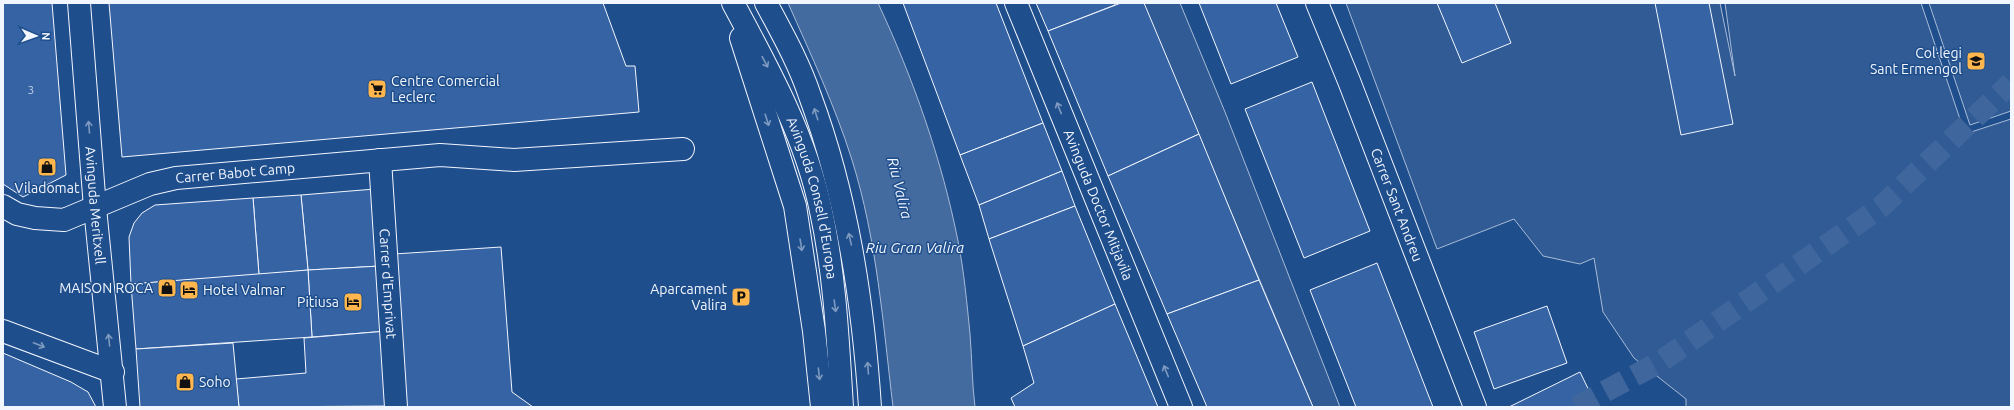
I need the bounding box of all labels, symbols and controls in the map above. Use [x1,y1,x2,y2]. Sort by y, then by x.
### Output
north arrow [16,16,56,56]
text: N [40,32,52,41]
place label: Col·legi Sant Ermengol [1870,45,1962,77]
school or university icon: Col·legi Sant Ermengol [1965,50,1987,72]
one-way arrow [762,56,769,68]
place label: Centre Comercial Leclerc [391,73,500,105]
supermarket icon: Centre Comercial Leclerc [366,78,388,100]
house number: 3 [28,83,34,96]
one-way arrow [1054,103,1062,115]
one-way arrow [812,108,819,121]
one-way arrow [764,113,771,126]
street label: Avinguda Consell d'Europa [783,114,840,280]
one-way arrow [85,121,93,134]
street label: Avinguda Doctor Mitjavila [1060,127,1136,283]
street label: Avinguda Meritxell [82,146,109,265]
street label: Carrer Sant Andreu [1368,146,1426,264]
water label: Riu Valira [884,155,916,221]
shop icon: Viladomat [36,156,58,178]
street label: Carrer Babot Camp [175,160,296,186]
place label: Viladomat [15,180,80,196]
street label: Carrer d'Emprivat [376,228,400,340]
one-way arrow [845,233,853,246]
one-way arrow [797,238,805,251]
water label: Riu Gran Valira [866,239,964,256]
shop icon: MAISON ROCA [156,277,178,299]
hotel icon: Hotel Valmar [178,279,200,301]
place label: MAISON ROCA [59,280,153,296]
place label: Aparcament Valira [650,281,727,313]
place label: Hotel Valmar [203,282,286,298]
parking icon: Aparcament Valira [730,286,752,308]
hotel icon: Pitiusa [342,291,364,313]
place label: Pitiusa [297,294,339,310]
one-way arrow [831,299,839,312]
one-way arrow [105,334,113,347]
one-way arrow [33,341,45,349]
one-way arrow [864,362,871,375]
one-way arrow [1162,365,1170,377]
one-way arrow [815,367,823,380]
shop icon: Soho [174,371,196,393]
place label: Soho [199,374,231,390]

